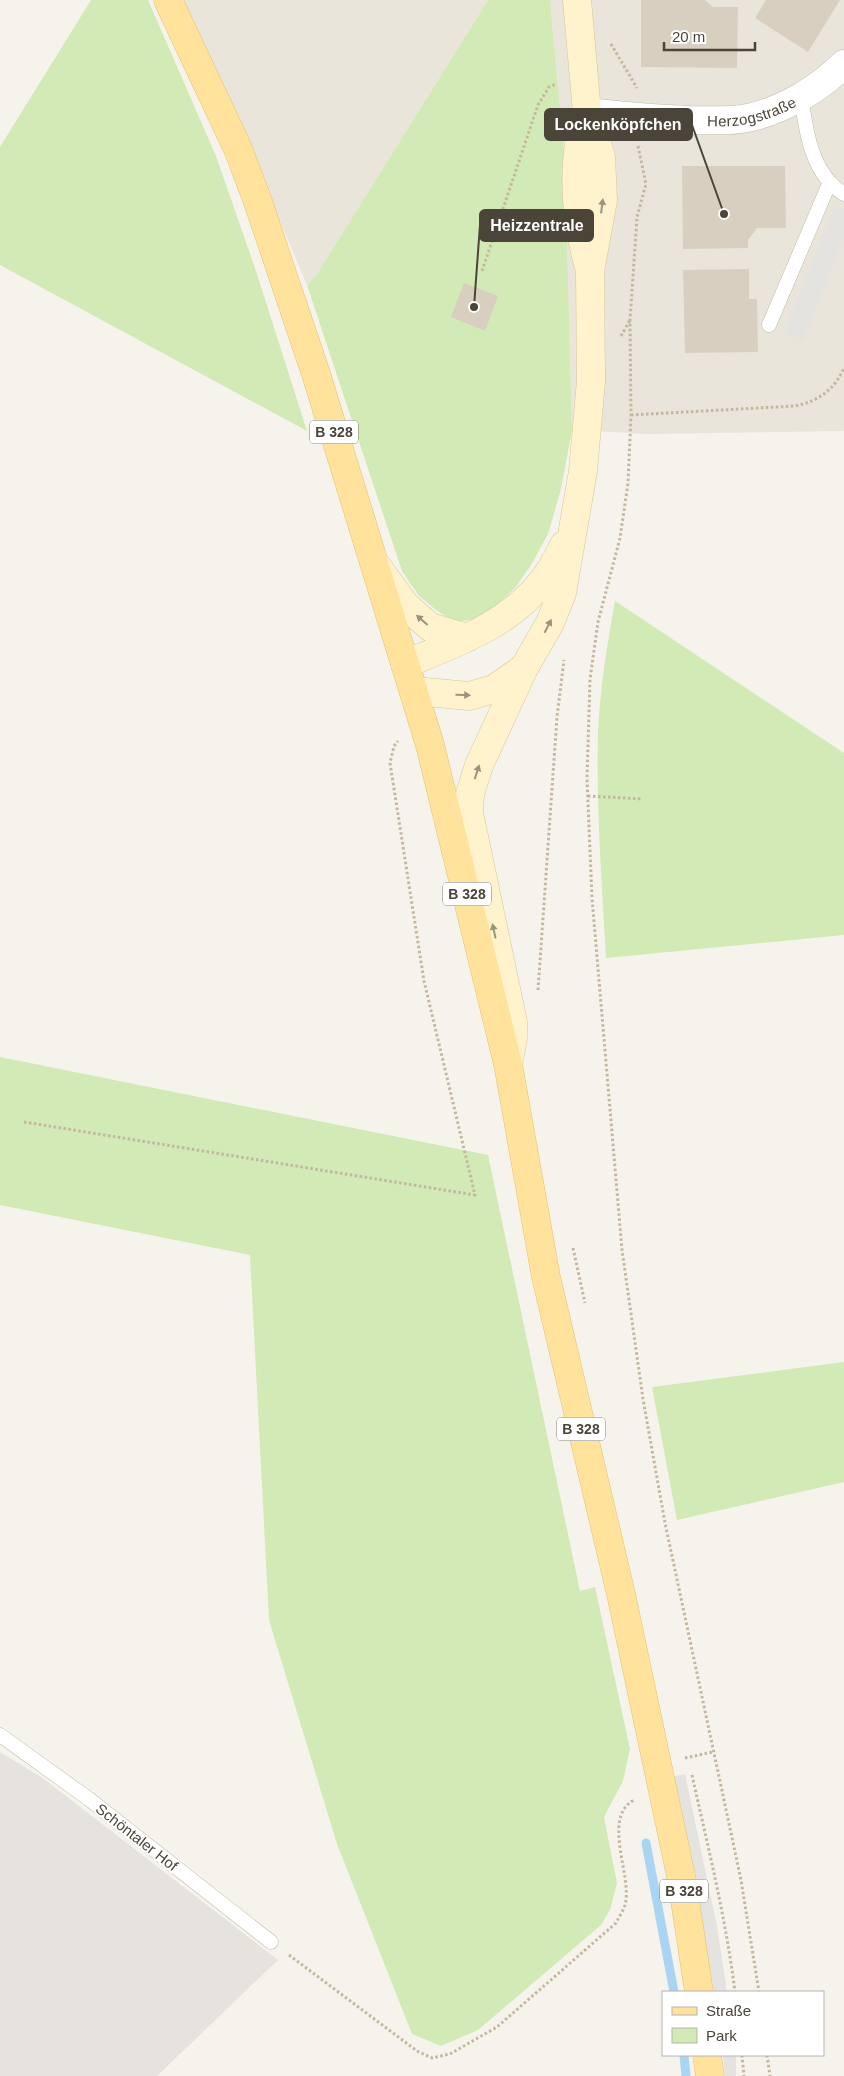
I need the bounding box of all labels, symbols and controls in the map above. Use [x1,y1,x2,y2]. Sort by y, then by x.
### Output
scale bar [664,20,755,52]
text: 20 m [672,28,705,45]
street label: Herzogstraße [707,93,798,129]
callout: Lockenköpfchen [545,109,692,140]
text: Lockenköpfchen [554,116,682,133]
one-way arrow [598,197,606,213]
callout: Heizzentrale [480,210,593,241]
text: Heizzentrale [490,217,584,234]
road number: B 328 [310,421,358,444]
one-way arrow [417,614,429,626]
one-way arrow [544,619,552,633]
one-way arrow [455,691,471,699]
one-way arrow [474,764,481,779]
road number: B 328 [443,882,491,906]
one-way arrow [490,923,498,938]
road number: B 328 [557,1418,605,1440]
street label: Schöntaler Hof [93,1800,182,1875]
road number: B 328 [660,1880,708,1902]
legend [662,1991,824,2056]
text: Straße [706,2002,751,2019]
text: Park [706,2027,737,2044]

